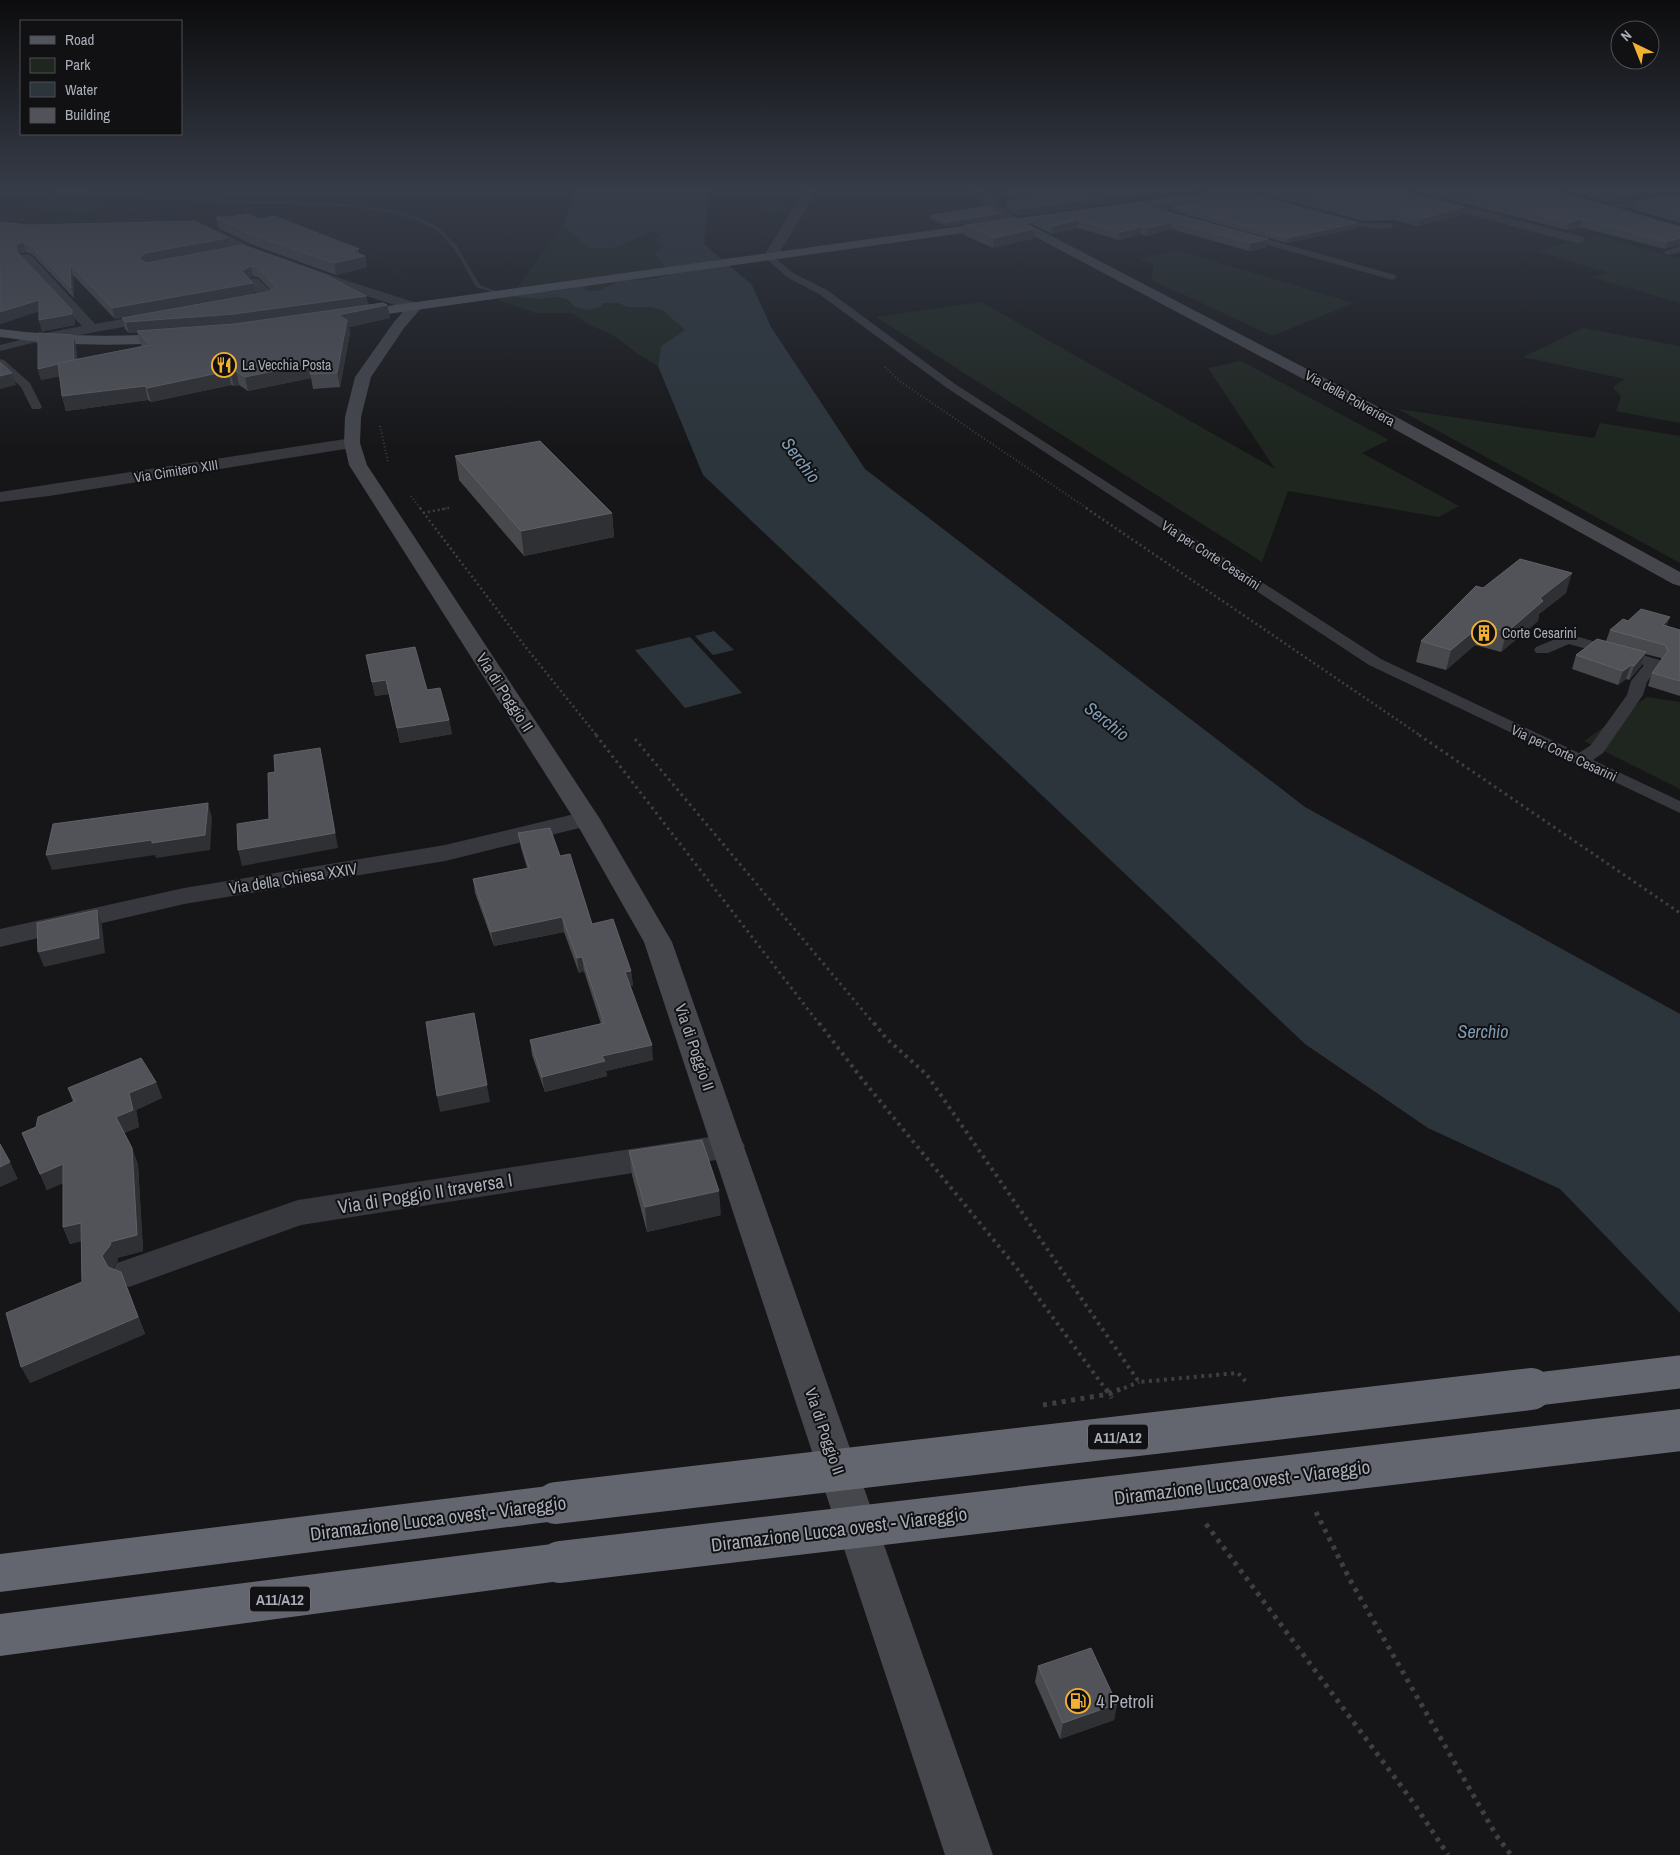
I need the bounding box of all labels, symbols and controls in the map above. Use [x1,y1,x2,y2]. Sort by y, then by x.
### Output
legend [20,20,182,135]
north arrow [1610,20,1660,70]
text: N [1617,26,1635,45]
text: Road [65,29,94,50]
text: Park [65,54,91,75]
text: Water [65,79,97,100]
text: Building [65,104,110,125]
restaurant icon: La Vecchia Posta [211,352,237,378]
place label: La Vecchia Posta [242,356,332,374]
street label: Via della Polveriera [1302,366,1399,430]
water label: Serchio [776,432,826,488]
street label: Via Cimitero XIII [133,455,219,487]
street label: Via per Corte Cesarini [1158,516,1264,594]
building icon: Corte Cesarini [1471,620,1497,646]
place label: Corte Cesarini [1502,624,1577,642]
street label: Via di Poggio II [471,648,539,736]
water label: Serchio [1079,695,1135,747]
street label: Via per Corte Cesarini [1508,721,1620,785]
street label: Via della Chiesa XXIV [227,857,359,899]
street label: Via di Poggio II [670,1001,720,1093]
water label: Serchio [1458,1019,1508,1044]
street label: Via di Poggio II traversa I [336,1166,514,1220]
street label: Via di Poggio II [800,1385,850,1477]
road number: A11/A12 [1088,1424,1148,1450]
street label: Diramazione Lucca ovest - Viareggio [1112,1453,1372,1511]
street label: Diramazione Lucca ovest - Viareggio [308,1489,568,1547]
street label: Diramazione Lucca ovest - Viareggio [709,1500,969,1558]
road number: A11/A12 [250,1586,310,1612]
fuel station icon: 4 Petroli [1065,1688,1091,1714]
place label: 4 Petroli [1096,1688,1154,1714]

